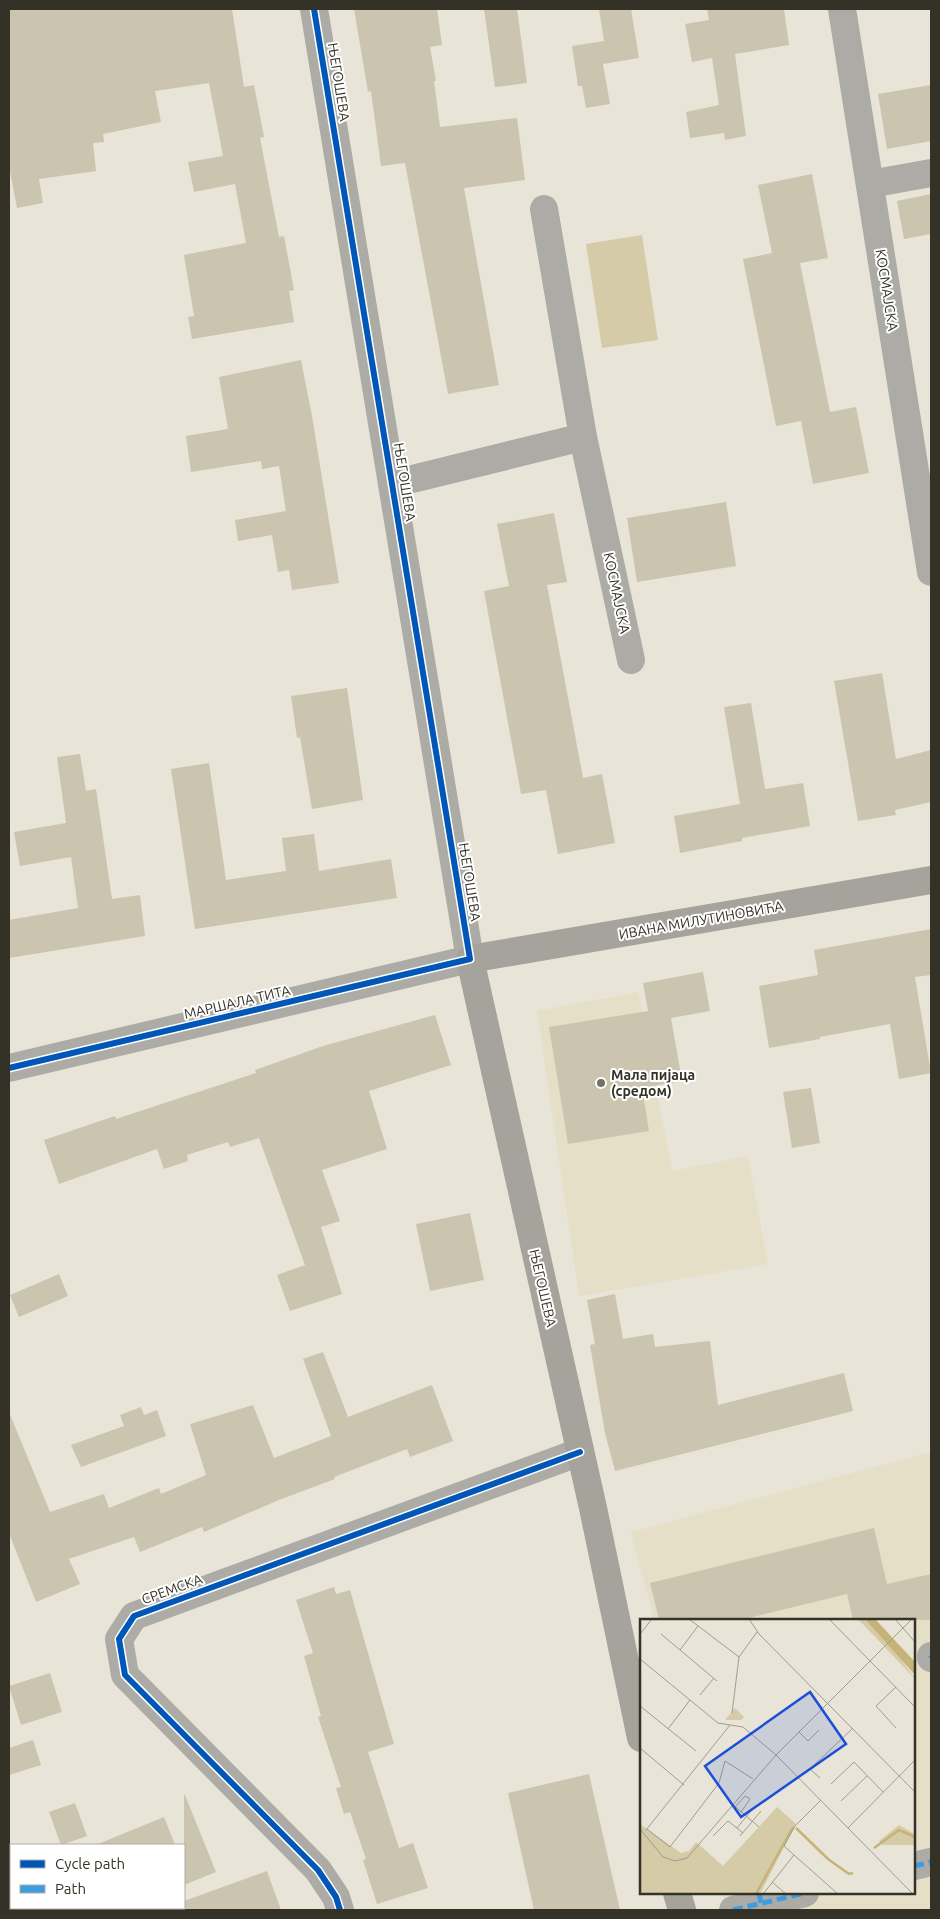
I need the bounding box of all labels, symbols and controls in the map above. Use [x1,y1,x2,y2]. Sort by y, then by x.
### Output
street label: ЊЕГОШЕВА [325,42,353,122]
street label: КОСМАЈСКА [873,248,901,332]
street label: ЊЕГОШЕВА [391,442,419,522]
street label: КОСМАЈСКА [601,551,633,635]
street label: ЊЕГОШЕВА [456,842,484,922]
street label: ИВАНА МИЛУТИНОВИЋА [617,898,785,942]
street label: МАРШАЛА ТИТА [182,982,292,1022]
place label: Мала пијаца (средом) [611,1067,695,1099]
marker: Мала пијаца (средом) [595,1077,607,1089]
street label: ЊЕГОШЕВА [526,1248,560,1328]
street label: СРЕМСКА [139,1571,205,1607]
inset map [640,1619,915,1894]
legend [10,1844,185,1909]
text: Cycle path [55,1855,125,1872]
text: Path [55,1880,86,1897]

